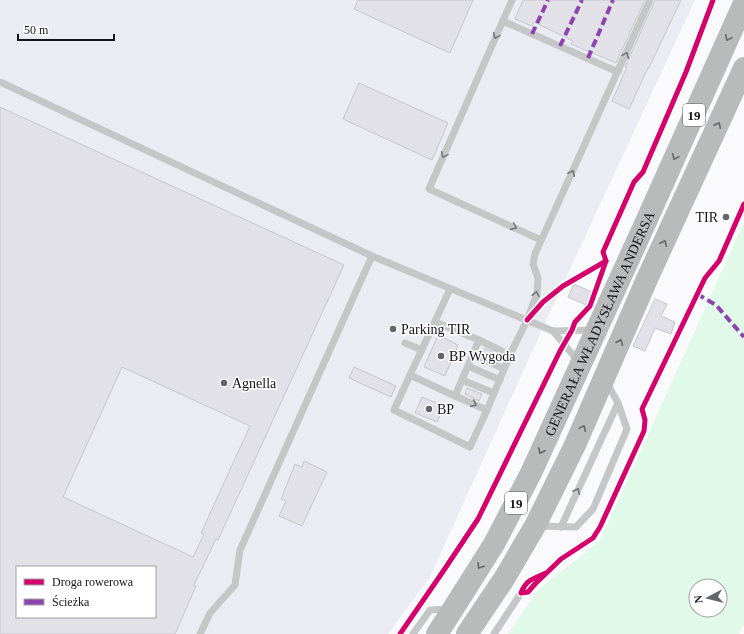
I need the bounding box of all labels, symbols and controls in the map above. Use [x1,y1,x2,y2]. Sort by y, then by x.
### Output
scale bar [18,16,114,42]
text: 50 m [24,23,49,37]
one-way arrow [493,32,501,39]
one-way arrow [725,34,733,42]
one-way arrow [621,51,629,59]
road number: 19 [683,104,705,126]
one-way arrow [714,122,722,129]
one-way arrow [441,150,449,158]
one-way arrow [672,153,680,160]
one-way arrow [567,169,575,176]
street label: GENERAŁA WŁADYSŁAWA ANDERSA [542,208,658,438]
place label: TIR [695,210,719,225]
marker: TIR [721,212,731,222]
one-way arrow [509,222,517,230]
one-way arrow [659,240,667,248]
one-way arrow [531,290,540,297]
place label: Parking TIR [401,322,471,337]
marker: Parking TIR [388,324,398,334]
one-way arrow [615,339,623,347]
place label: BP Wygoda [449,349,516,364]
marker: BP Wygoda [436,351,446,361]
place label: Agnella [232,376,277,391]
marker: Agnella [219,378,229,388]
one-way arrow [469,399,477,407]
place label: BP [437,402,454,417]
marker: BP [424,404,434,414]
one-way arrow [578,425,586,432]
one-way arrow [538,447,546,454]
one-way arrow [572,488,580,496]
road number: 19 [505,492,527,514]
one-way arrow [478,562,485,569]
legend [16,566,156,618]
text: Droga rowerowa [52,575,134,589]
north arrow [688,578,728,618]
text: N [692,594,705,604]
text: Ścieżka [52,595,90,609]

